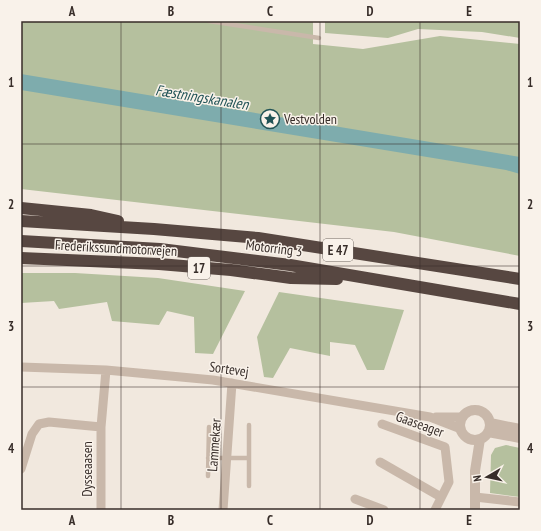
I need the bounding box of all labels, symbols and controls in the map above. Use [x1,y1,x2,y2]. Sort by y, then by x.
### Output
text: A [68,3,76,20]
text: B [168,3,174,20]
text: C [267,3,273,20]
text: D [367,3,374,20]
text: E [466,3,472,20]
text: 1 [8,74,14,91]
text: 1 [527,74,533,91]
water label: Fæstningskanalen [154,80,251,114]
place icon: Vestvolden [259,108,281,130]
place label: Vestvolden [283,110,337,128]
text: 2 [8,196,14,213]
text: 2 [527,196,533,213]
street label: Frederikssundmotorvejen [54,236,178,260]
street label: Motorring 3 [245,236,303,260]
road number: E 47 [323,239,353,261]
road number: 17 [188,257,210,279]
text: 3 [8,318,14,335]
text: 3 [527,318,533,335]
street label: Sortevej [208,357,250,381]
street label: Gaaseager [393,407,447,441]
street label: Lammekær [203,418,225,472]
text: 4 [8,440,15,457]
text: 4 [527,440,534,457]
street label: Dysseaasen [78,441,96,497]
north arrow [467,457,507,497]
text: N [470,474,485,483]
text: A [68,512,76,529]
text: B [168,512,174,529]
text: C [267,512,273,529]
text: D [367,512,374,529]
text: E [466,512,472,529]

